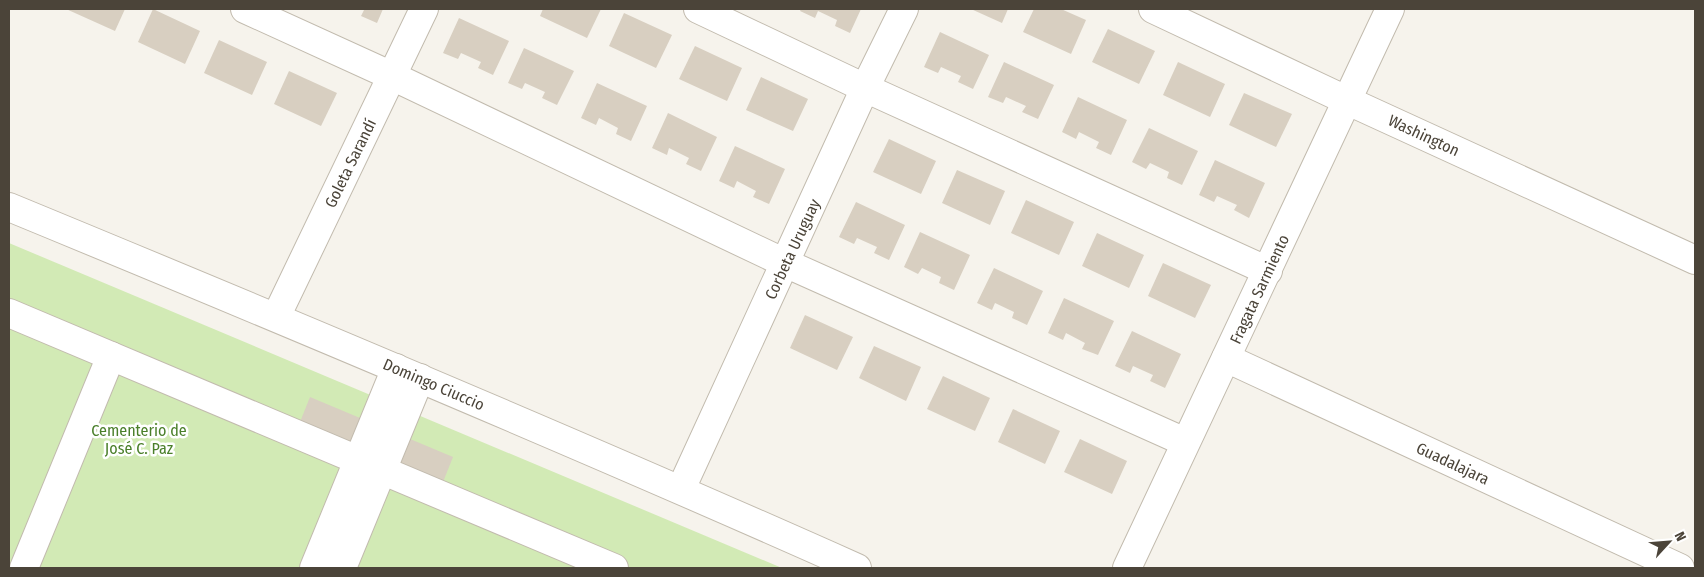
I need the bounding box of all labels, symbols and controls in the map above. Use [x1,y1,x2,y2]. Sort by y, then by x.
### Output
street label: Washington [1385,111,1462,160]
street label: Goleta Sarandí [321,116,380,211]
street label: Corbeta Uruguay [761,195,824,303]
street label: Fragata Sarmiento [1226,232,1293,347]
street label: Domingo Ciuccio [380,355,487,414]
park label: Cementerio de José C. Paz [91,421,187,458]
street label: Guadalajara [1413,438,1492,489]
north arrow [1644,517,1694,567]
text: N [1671,529,1690,544]

